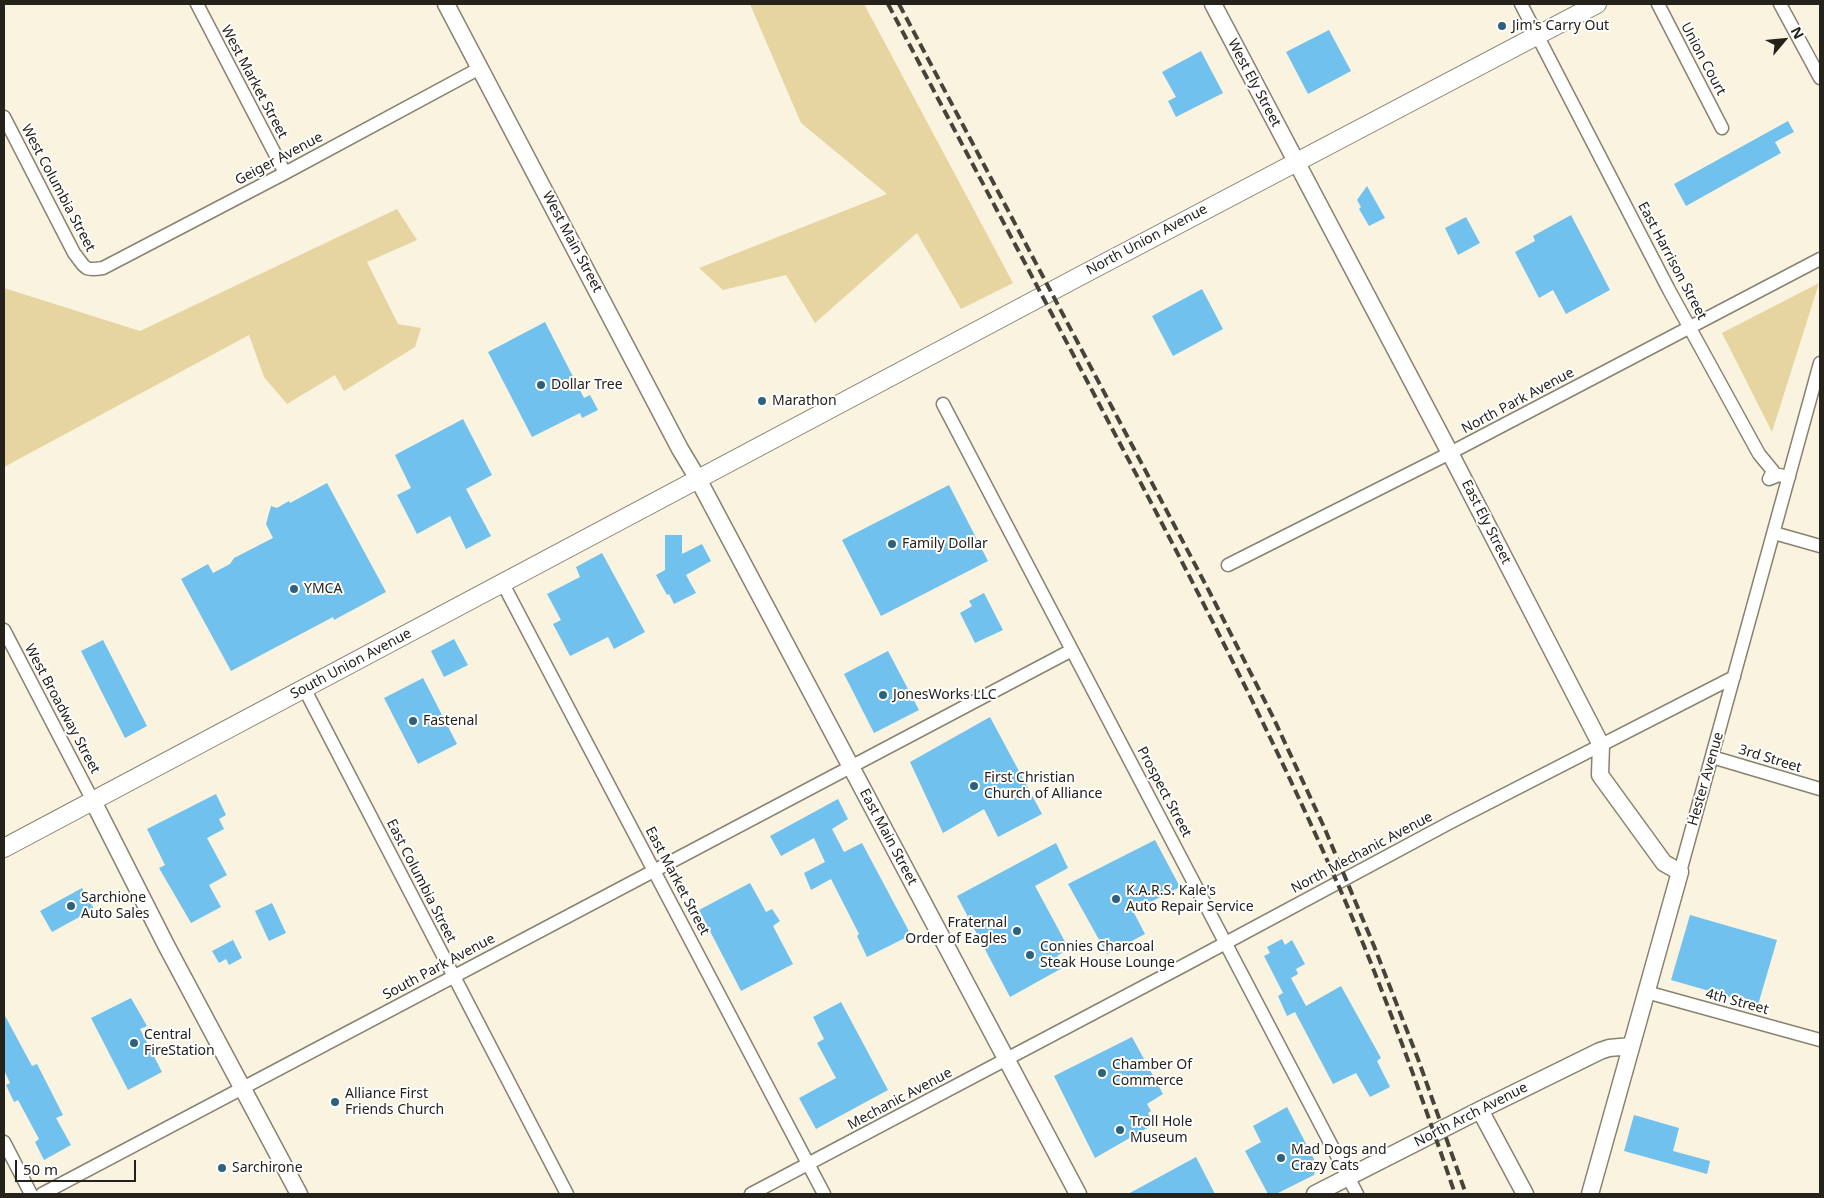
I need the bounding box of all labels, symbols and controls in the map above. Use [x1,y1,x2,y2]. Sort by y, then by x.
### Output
north arrow [1759,15,1809,65]
place label: Jim's Carry Out [1512,18,1609,34]
marker: Jim's Carry Out [1496,20,1508,32]
street label: Union Court [1677,20,1729,98]
street label: West Market Street [217,23,291,141]
text: N [1787,23,1809,42]
street label: West Ely Street [1224,36,1284,130]
street label: West Columbia Street [17,122,99,254]
street label: Geiger Avenue [232,129,326,189]
street label: West Main Street [538,189,606,295]
street label: East Harrison Street [1634,199,1710,323]
street label: North Union Avenue [1084,201,1210,279]
street label: North Park Avenue [1459,364,1577,438]
place label: Dollar Tree [551,377,623,393]
marker: Dollar Tree [535,379,547,391]
place label: Marathon [772,393,837,409]
marker: Marathon [756,395,768,407]
street label: East Ely Street [1458,477,1514,567]
place label: Family Dollar [902,536,988,552]
marker: Family Dollar [886,538,898,550]
place label: YMCA [304,581,342,597]
marker: YMCA [288,583,300,595]
street label: South Union Avenue [288,625,414,703]
street label: West Broadway Street [21,641,103,777]
place label: JonesWorks LLC [893,687,997,703]
marker: JonesWorks LLC [877,689,889,701]
place label: Fastenal [423,713,478,729]
marker: Fastenal [407,715,419,727]
street label: Hester Avenue [1685,730,1727,828]
street label: 3rd Street [1737,741,1803,777]
street label: Prospect Street [1133,744,1195,840]
place label: First Christian Church of Alliance [984,770,1102,802]
marker: First Christian Church of Alliance [968,780,980,792]
street label: East Main Street [856,786,920,888]
street label: North Mechanic Avenue [1288,809,1436,897]
street label: East Columbia Street [383,816,459,946]
street label: East Market Street [641,824,713,938]
place label: K.A.R.S. Kale's Auto Repair Service [1126,883,1254,916]
place label: Sarchione Auto Sales [81,890,150,922]
marker: K.A.R.S. Kale's Auto Repair Service [1110,893,1122,905]
marker: Sarchione Auto Sales [65,900,77,912]
place label: Fraternal Order of Eagles [905,915,1007,948]
marker: Fraternal Order of Eagles [1011,925,1023,937]
street label: South Park Avenue [380,930,498,1004]
place label: Connies Charcoal Steak House Lounge [1040,939,1175,972]
marker: Connies Charcoal Steak House Lounge [1024,949,1036,961]
street label: 4th Street [1704,986,1770,1018]
place label: Central FireStation [144,1027,215,1060]
marker: Central FireStation [128,1037,140,1049]
place label: Chamber Of Commerce [1112,1057,1192,1090]
street label: Mechanic Avenue [845,1064,955,1134]
marker: Chamber Of Commerce [1096,1067,1108,1079]
street label: North Arch Avenue [1412,1079,1530,1151]
place label: Alliance First Friends Church [345,1086,444,1118]
marker: Alliance First Friends Church [329,1096,341,1108]
place label: Troll Hole Museum [1130,1114,1192,1146]
marker: Troll Hole Museum [1114,1124,1126,1136]
place label: Mad Dogs and Crazy Cats [1291,1142,1387,1174]
scale bar [18,1150,139,1182]
marker: Mad Dogs and Crazy Cats [1275,1152,1287,1164]
text: 50 m [23,1159,58,1179]
place label: Sarchirone [232,1160,303,1176]
marker: Sarchirone [216,1162,228,1174]

